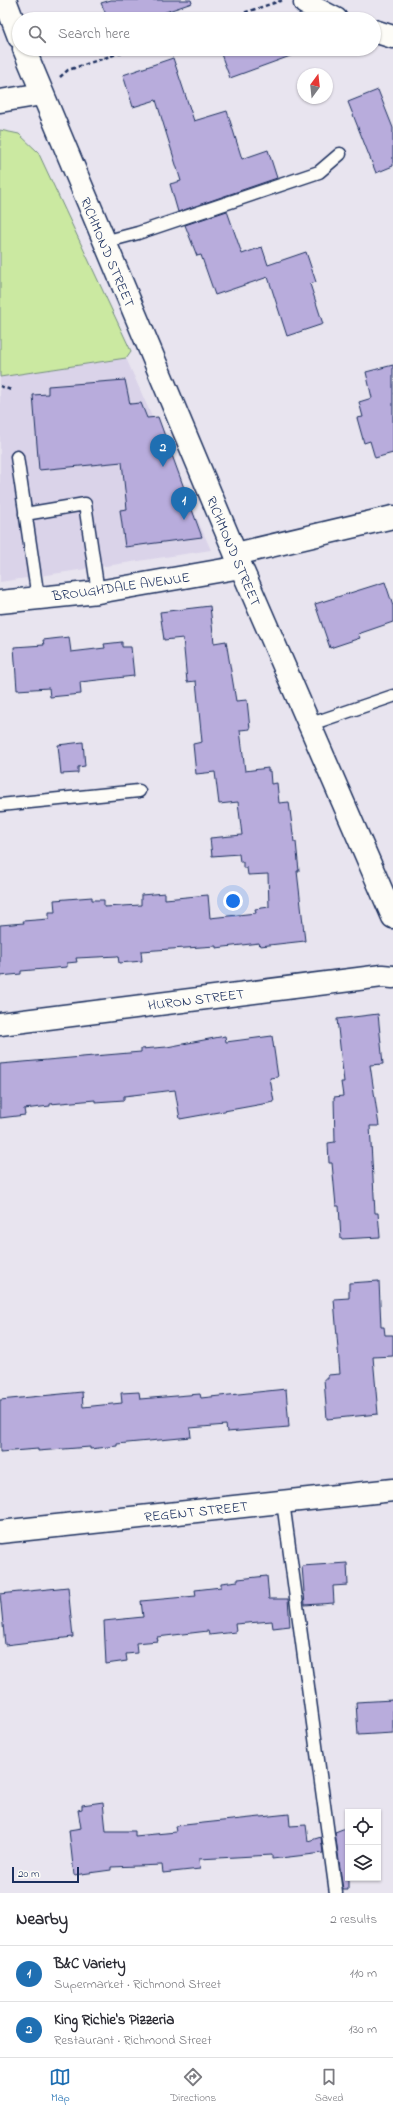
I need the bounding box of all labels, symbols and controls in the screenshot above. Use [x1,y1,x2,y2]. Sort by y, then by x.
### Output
search box [12,12,381,56]
icon: search [26,23,48,45]
text: Search here [58,23,130,45]
north arrow [297,68,333,104]
street label: RICHMOND STREET [74,194,139,311]
pin: 2 [150,434,176,467]
pin: 1 [171,487,197,520]
street label: RICHMOND STREET [200,493,265,610]
street label: BROUGHDALE AVENUE [50,567,191,608]
your location [223,891,243,911]
street label: HURON STREET [147,984,245,1017]
street label: REGENT STREET [143,1497,249,1528]
map controls [345,1809,381,1881]
button: locate [345,1809,381,1845]
button: layers [345,1845,381,1881]
scale bar [12,1865,79,1884]
text: 20 m [18,1866,40,1882]
text: Nearby [16,1907,68,1932]
text: 2 results [330,1910,377,1929]
text: B&C Variety [54,1953,126,1975]
text: 1 [27,1964,31,1983]
text: 110 m [350,1964,377,1983]
text: Supermarket · Richmond Street [54,1975,221,1994]
text: King Richie's Pizzeria [54,2009,174,2031]
text: 2 [26,2020,32,2039]
text: 130 m [349,2020,377,2039]
text: Restaurant · Richmond Street [54,2031,212,2050]
tab: Map [49,2066,71,2106]
tab: Directions [170,2066,216,2106]
tab: Saved [315,2066,344,2106]

